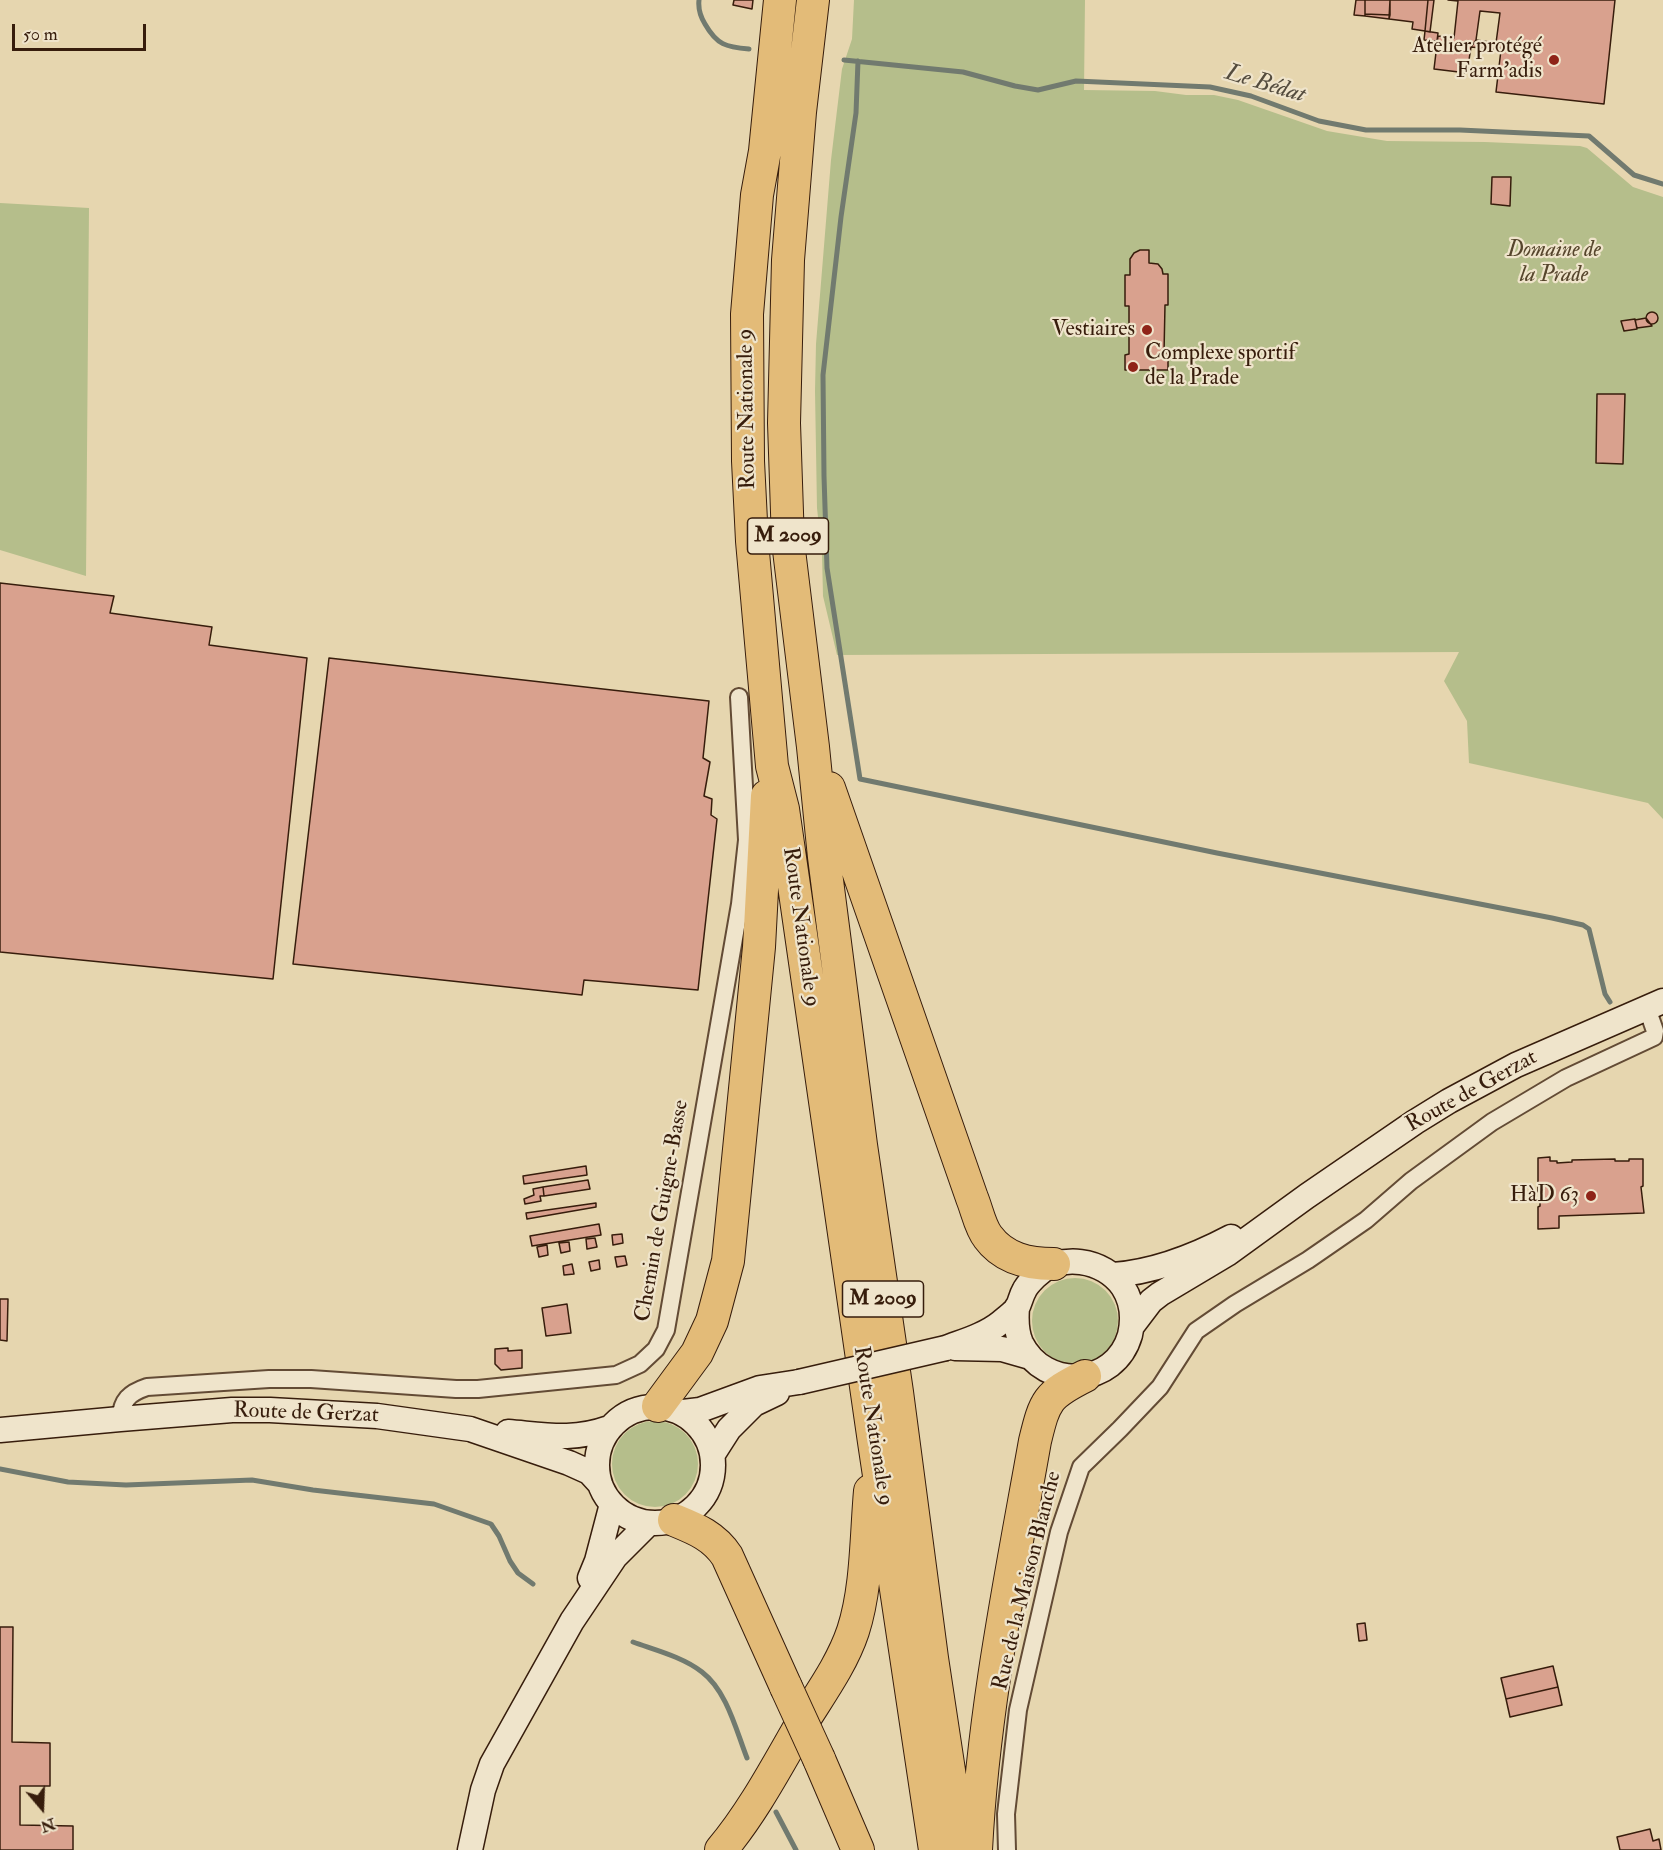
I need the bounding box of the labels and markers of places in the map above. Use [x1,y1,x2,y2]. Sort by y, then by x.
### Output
place label: Atelier protégé Farm'adis [1412,34,1542,86]
marker: Atelier protégé Farm'adis [1547,53,1561,67]
place label: Vestiaires [1052,317,1135,343]
marker: Vestiaires [1140,323,1154,337]
place label: Complexe sportif de la Prade [1145,341,1295,392]
marker: Complexe sportif de la Prade [1126,360,1140,374]
place label: HàD 63 [1510,1183,1579,1209]
marker: HàD 63 [1584,1189,1598,1203]

